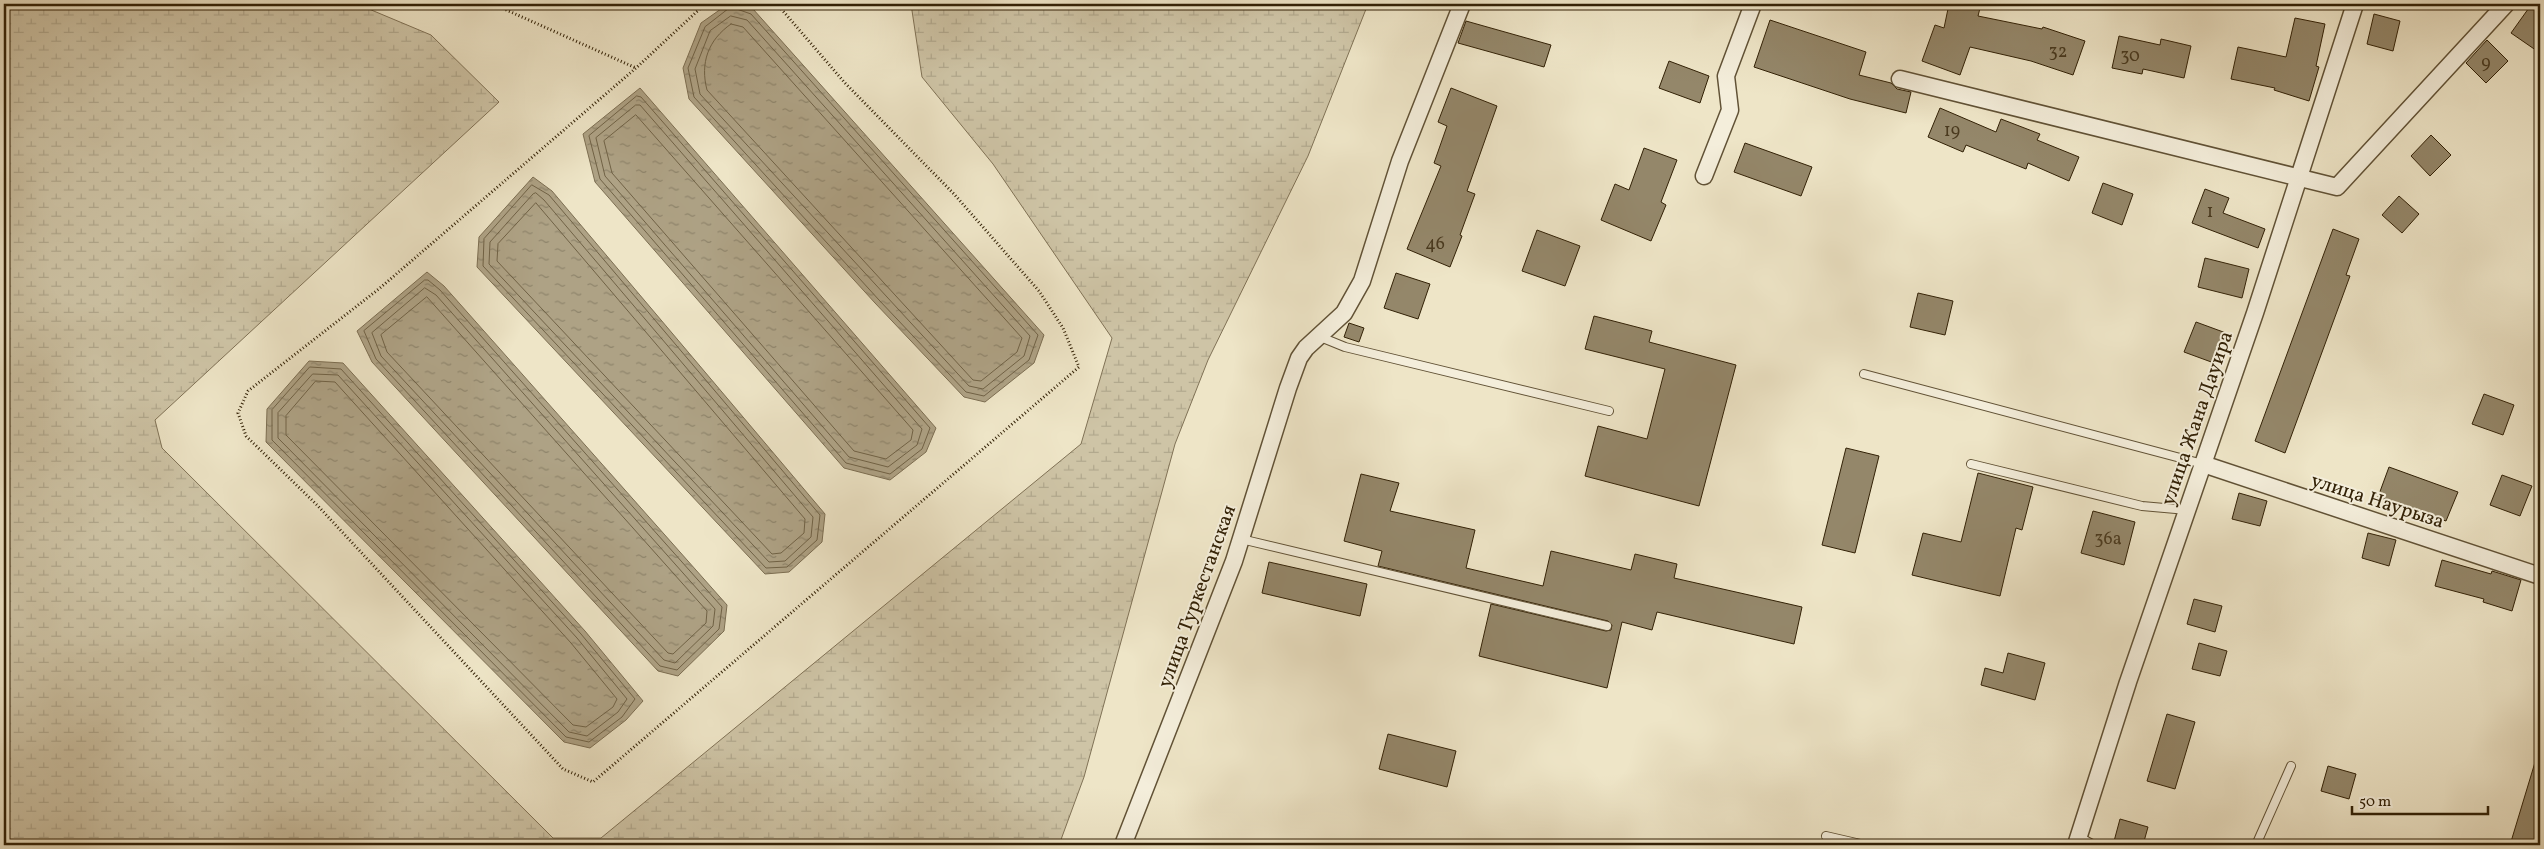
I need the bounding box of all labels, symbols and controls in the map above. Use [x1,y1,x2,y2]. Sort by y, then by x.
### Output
house number: 32 [2049,40,2067,65]
house number: 30 [2120,44,2140,69]
house number: 9 [2481,51,2491,76]
house number: 19 [1944,119,1960,144]
house number: 1 [2207,200,2213,225]
house number: 46 [1425,232,1445,257]
street label: улица Жана Дауира [2155,327,2241,510]
street label: улица Наурыза [2307,467,2448,537]
street label: улица Туркестанская [1152,501,1244,692]
house number: 36а [2094,527,2122,552]
scale bar [2352,784,2488,816]
text: 50 m [2359,792,2391,813]

